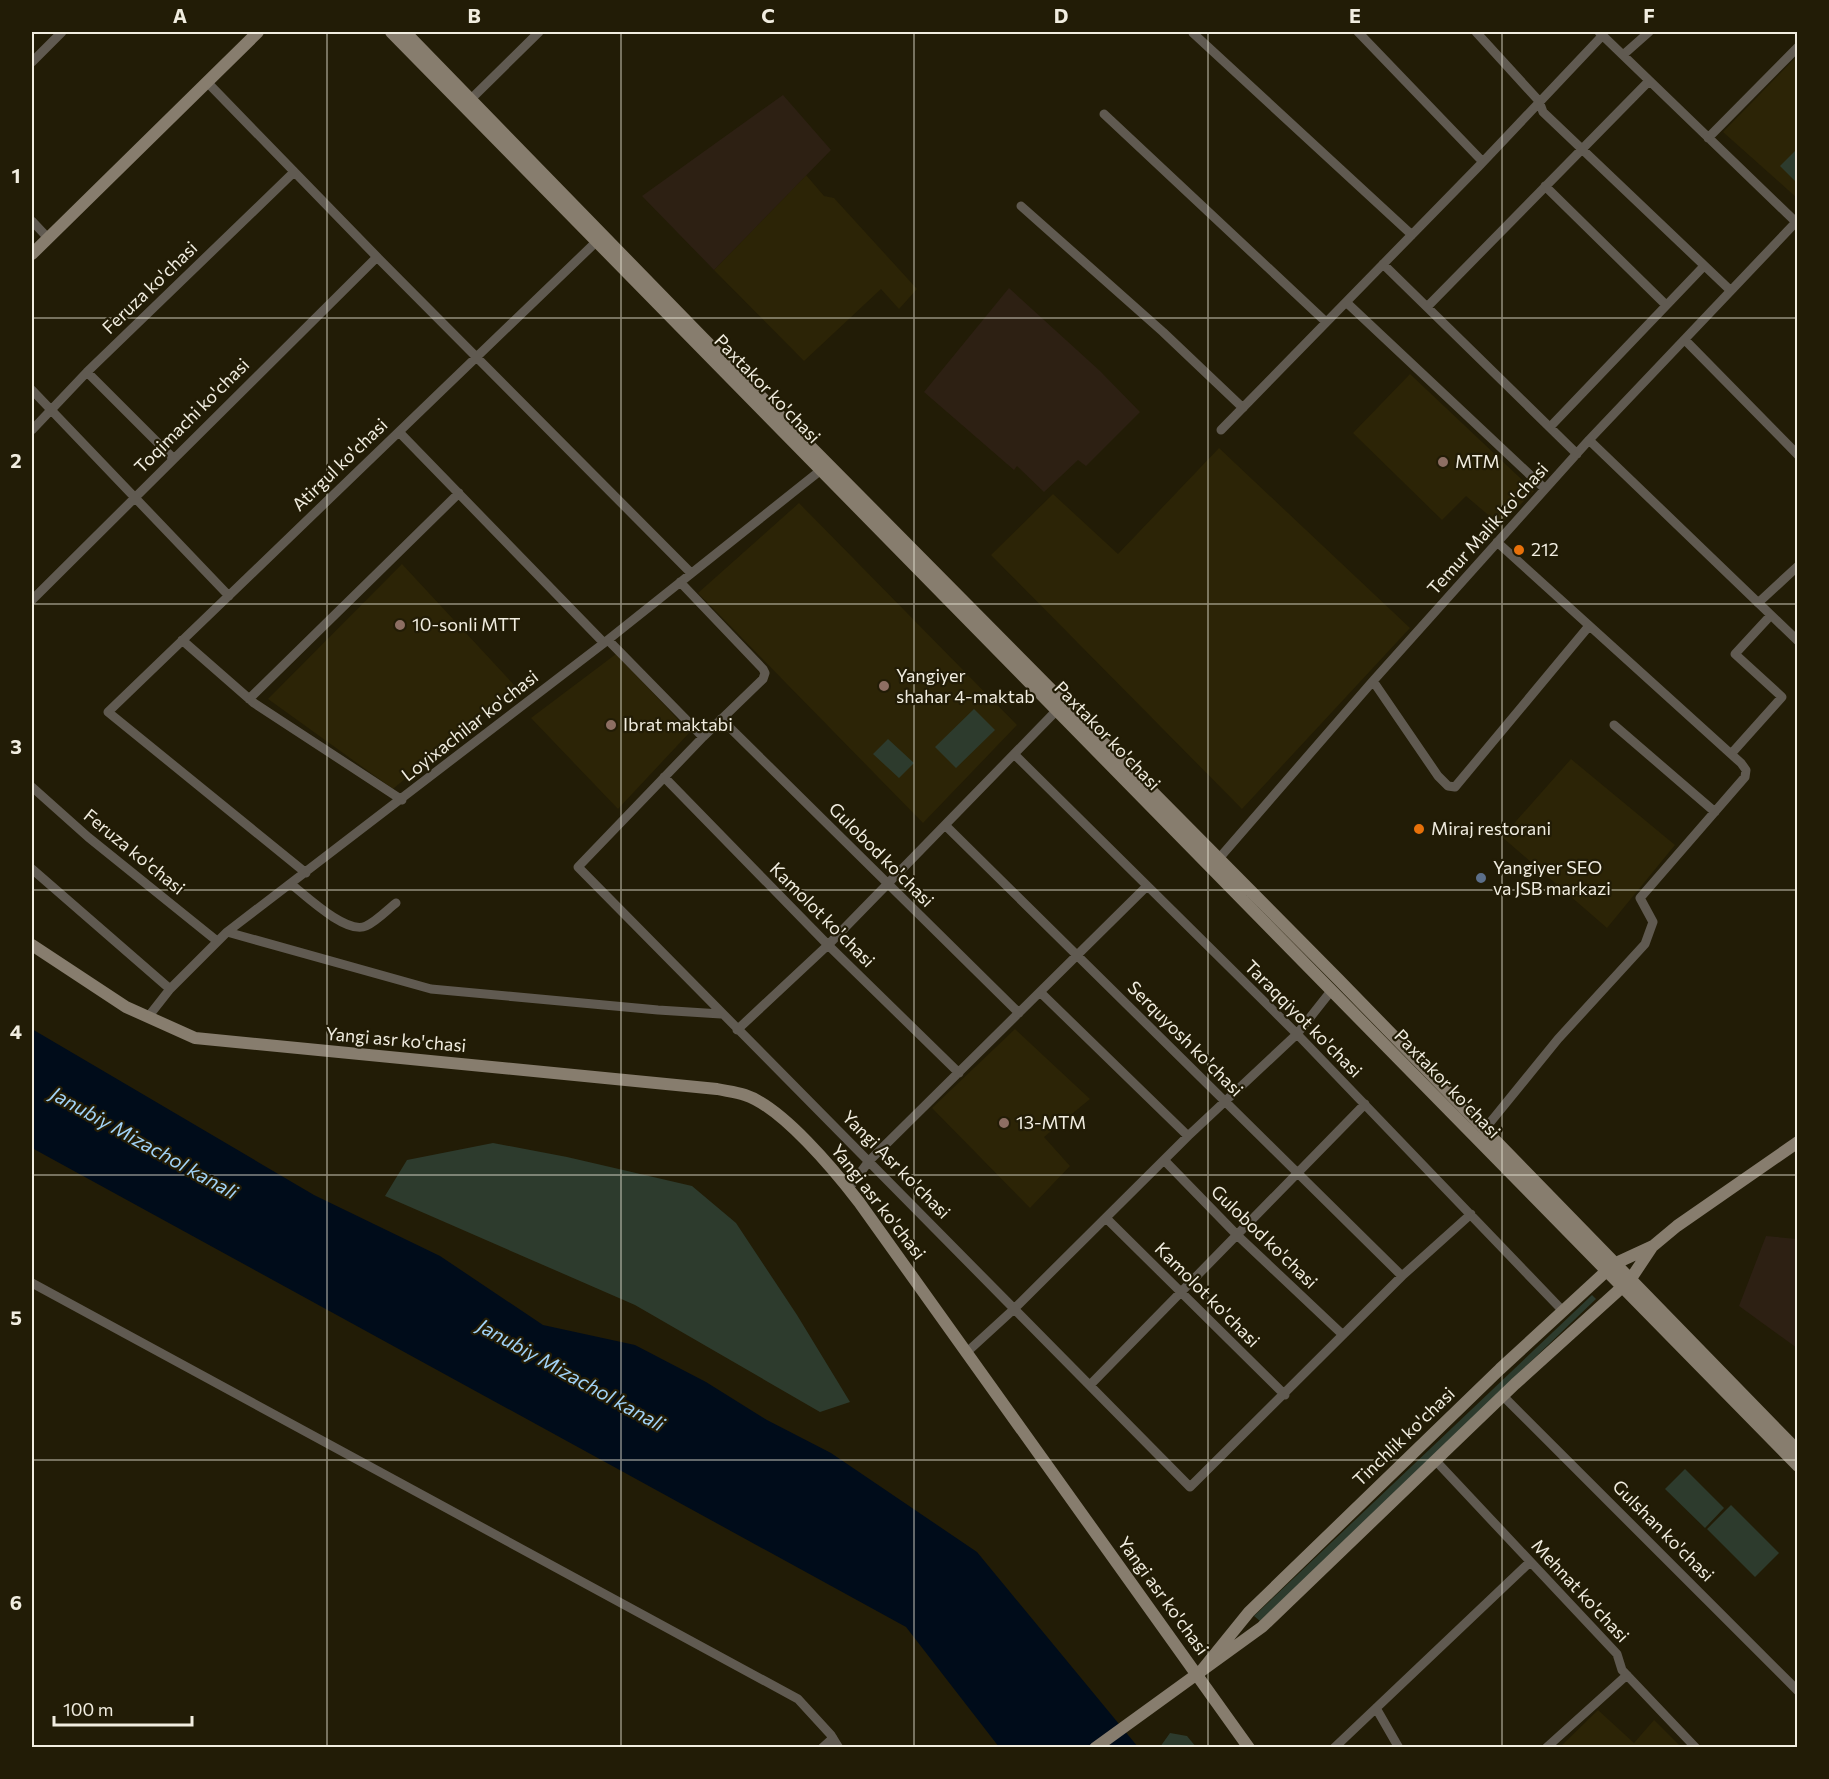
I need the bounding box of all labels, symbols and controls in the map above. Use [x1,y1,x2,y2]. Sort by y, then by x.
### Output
text: A [173,3,187,27]
text: B [467,3,481,27]
text: C [761,3,775,27]
text: D [1054,3,1068,27]
text: E [1349,3,1361,27]
text: F [1643,3,1655,27]
text: 1 [11,163,21,187]
street label: Feruza ko'chasi [97,236,201,338]
street label: Paxtakor ko'chasi [710,329,825,447]
street label: Toqimachi ko'chasi [129,353,253,477]
street label: Atirgul ko'chasi [287,413,392,515]
text: 2 [10,448,22,472]
place label: MTM [1455,450,1500,472]
marker: MTM [1436,455,1450,469]
street label: Temur Malik ko'chasi [1422,458,1552,599]
place label: 212 [1531,538,1559,560]
marker: 212 [1512,543,1526,557]
place label: 10-sonli MTT [412,613,521,635]
marker: 10-sonli MTT [393,618,407,632]
place label: Yangiyer shahar 4-maktab [896,664,1035,707]
street label: Loyixachilar ko'chasi [397,665,542,785]
street label: Paxtakor ko'chasi [1050,676,1165,794]
marker: Yangiyer shahar 4-maktab [877,679,891,693]
place label: Ibrat maktabi [623,713,733,735]
marker: Ibrat maktabi [604,718,618,732]
text: 3 [10,734,22,758]
street label: Gulobod ko'chasi [825,797,939,911]
street label: Feruza ko'chasi [80,804,190,899]
place label: Miraj restorani [1431,817,1551,839]
marker: Miraj restorani [1412,822,1426,836]
place label: Yangiyer SEO va JSB markazi [1493,856,1611,899]
street label: Kamolot ko'chasi [766,857,880,971]
marker: Yangiyer SEO va JSB markazi [1474,871,1488,885]
street label: Taraqqiyot ko'chasi [1240,955,1367,1082]
street label: Serquyosh ko'chasi [1123,976,1248,1101]
text: 4 [10,1019,22,1043]
street label: Yangi asr ko'chasi [325,1022,467,1056]
street label: Paxtakor ko'chasi [1390,1024,1505,1142]
water label: Janubiy Mizachol kanali [45,1080,243,1204]
street label: Yangi Asr ko'chasi [838,1106,955,1223]
place label: 13-MTM [1016,1111,1086,1133]
marker: 13-MTM [997,1116,1011,1130]
street label: Yangi asr ko'chasi [827,1139,931,1264]
street label: Gulobod ko'chasi [1207,1180,1322,1292]
street label: Kamolot ko'chasi [1151,1237,1265,1351]
text: 5 [10,1305,22,1329]
water label: Janubiy Mizachol kanali [472,1312,670,1436]
street label: Tinchlik ko'chasi [1348,1382,1459,1490]
street label: Gulshan ko'chasi [1608,1475,1719,1586]
street label: Yangi asr ko'chasi [1113,1532,1214,1659]
street label: Mehnat ko'chasi [1527,1534,1634,1646]
text: 6 [10,1590,22,1614]
scale bar [54,1689,192,1727]
text: 100 m [63,1698,113,1720]

